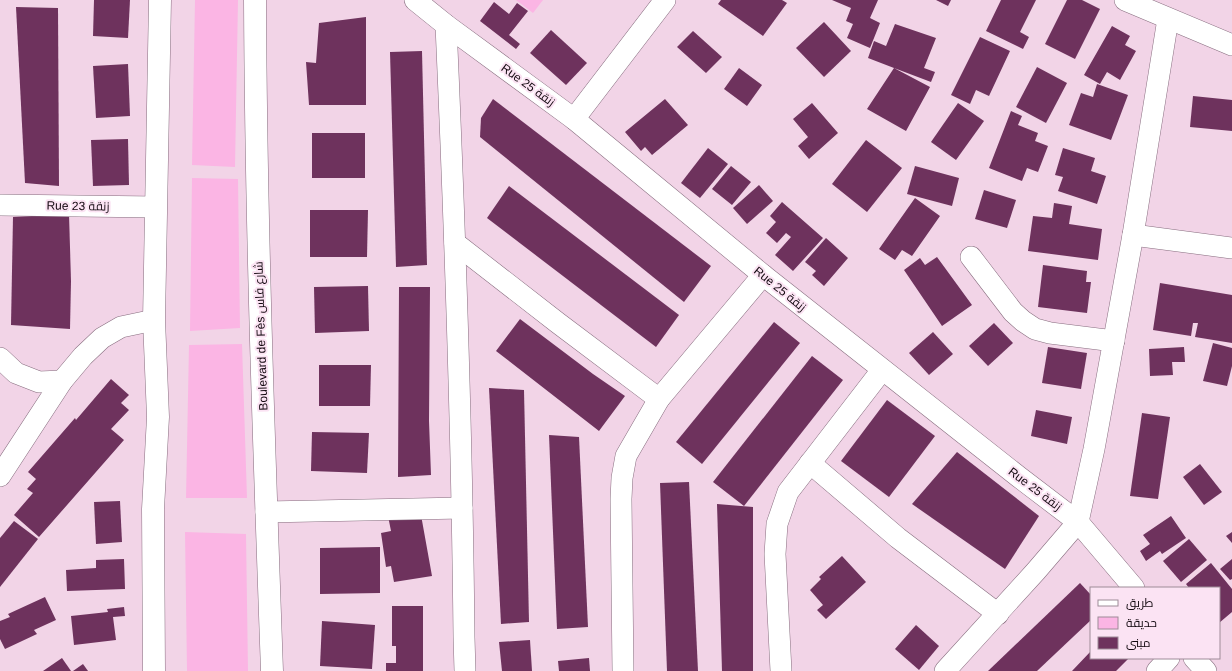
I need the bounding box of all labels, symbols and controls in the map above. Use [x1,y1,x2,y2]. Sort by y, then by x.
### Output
street label: Rue 25 زنقة [498,61,558,109]
street label: Rue 23 زنقة [46,198,110,214]
street label: Boulevard de Fès شارع فاس [251,261,272,411]
street label: Rue 25 زنقة [751,264,809,314]
street label: Rue 25 زنقة [1006,464,1064,514]
legend [1090,587,1220,659]
text: طريق [1126,596,1154,610]
text: حديقة [1126,616,1157,630]
text: مبنى [1126,636,1151,650]

